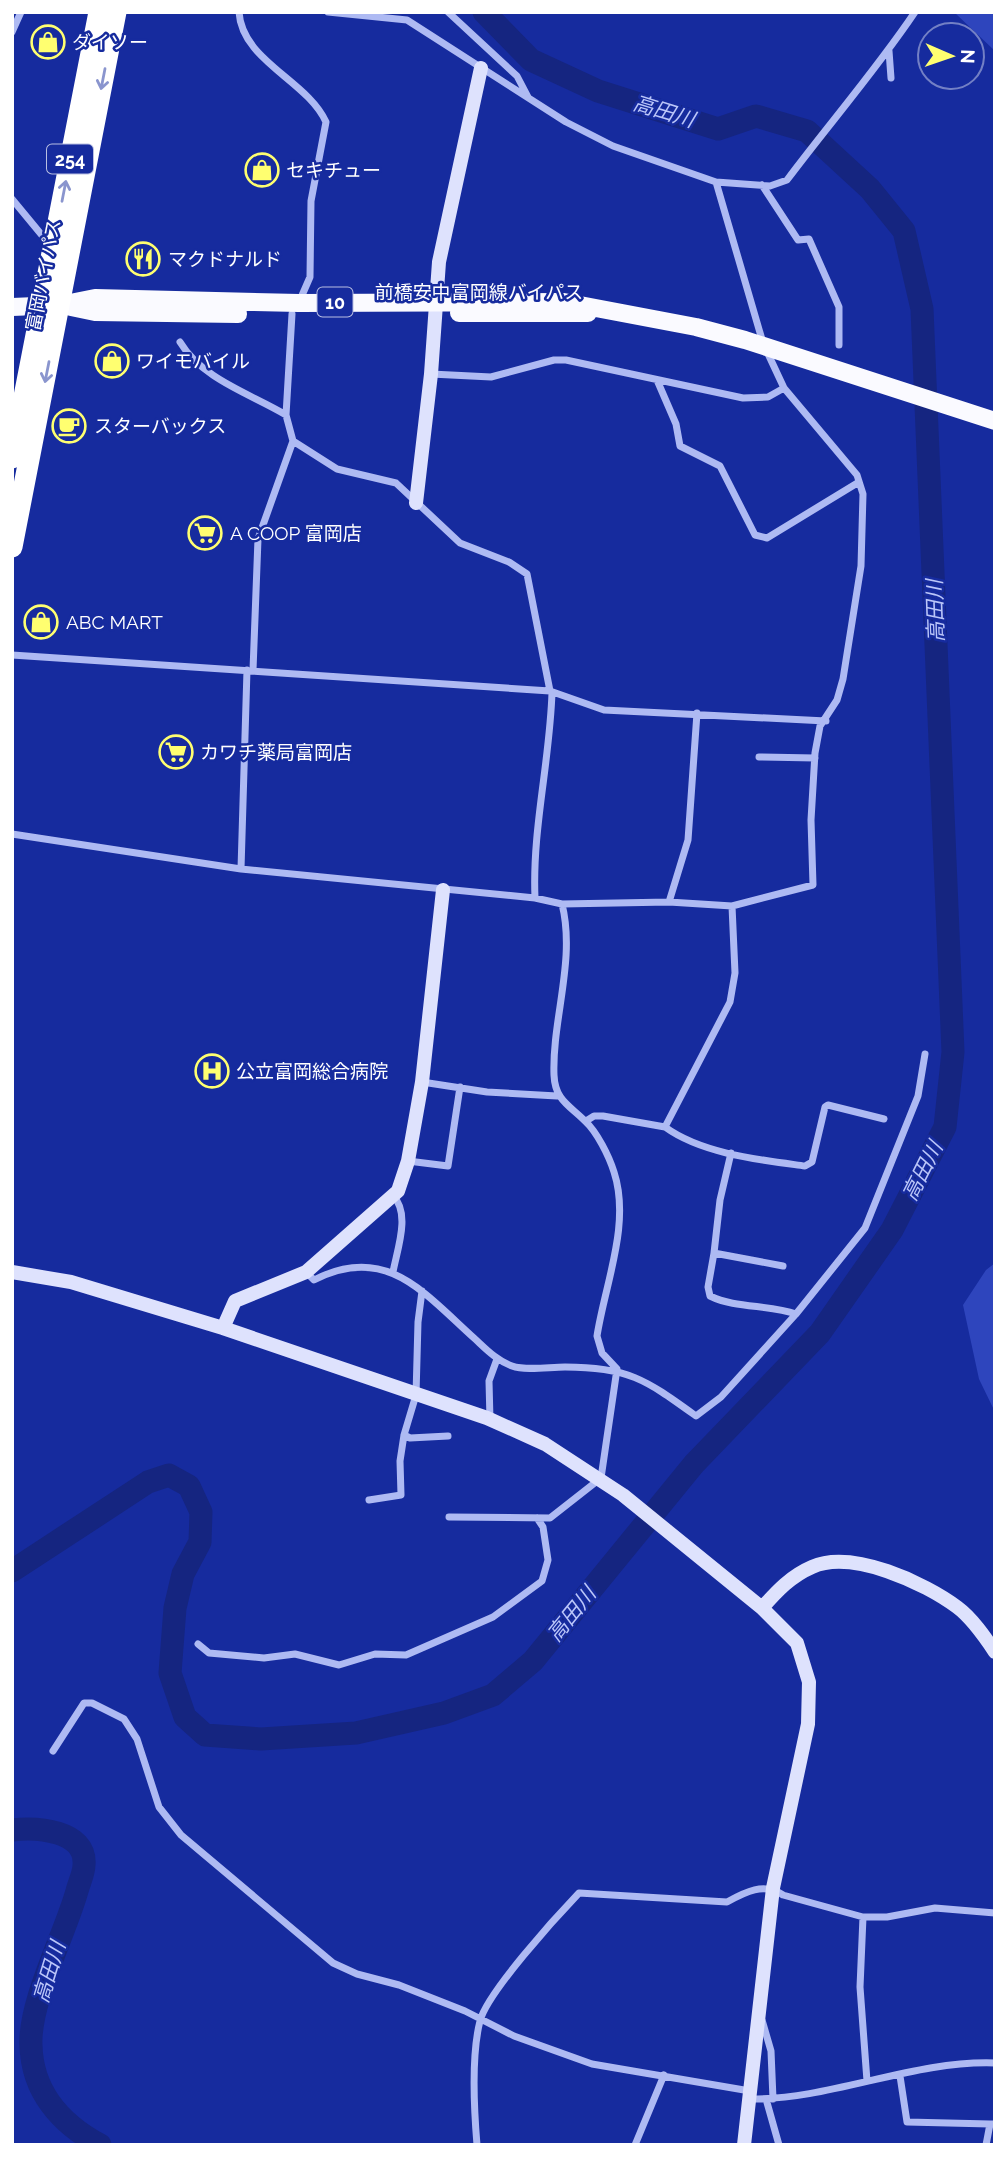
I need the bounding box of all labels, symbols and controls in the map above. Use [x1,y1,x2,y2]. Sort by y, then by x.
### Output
north arrow [916,21,986,91]
shop icon: ダイソー [29,23,67,61]
place label: ダイソー [72,31,148,53]
text: N [957,49,979,64]
one-way arrow [96,67,110,90]
water label: 高田川 [630,90,700,133]
road number: 254 [47,144,93,174]
shop icon: セキチュー [243,151,281,189]
place label: セキチュー [286,159,381,181]
one-way arrow [57,181,71,203]
street label: 富岡バイパス [21,217,65,333]
restaurant icon: マクドナルド [124,240,162,278]
place label: マクドナルド [168,248,282,270]
street label: 前橋安中富岡線バイパス [375,281,583,303]
road number: 10 [318,288,352,316]
shop icon: ワイモバイル [93,342,131,380]
place label: ワイモバイル [136,350,250,372]
one-way arrow [40,360,54,383]
cafe icon: スターバックス [50,407,88,445]
place label: スターバックス [94,415,226,437]
supermarket icon: A COOP 富岡店 [186,514,224,552]
place label: A COOP 富岡店 [230,522,362,544]
water label: 高田川 [921,577,949,643]
shop icon: ABC MART [22,603,60,641]
place label: ABC MART [66,611,163,633]
supermarket icon: カワチ薬局富岡店 [157,733,195,771]
place label: カワチ薬局富岡店 [200,741,352,763]
hospital icon: 公立富岡総合病院 [193,1052,231,1090]
place label: 公立富岡総合病院 [236,1060,388,1082]
water label: 高田川 [897,1135,948,1205]
water label: 高田川 [541,1580,602,1646]
water label: 高田川 [28,1936,71,2006]

